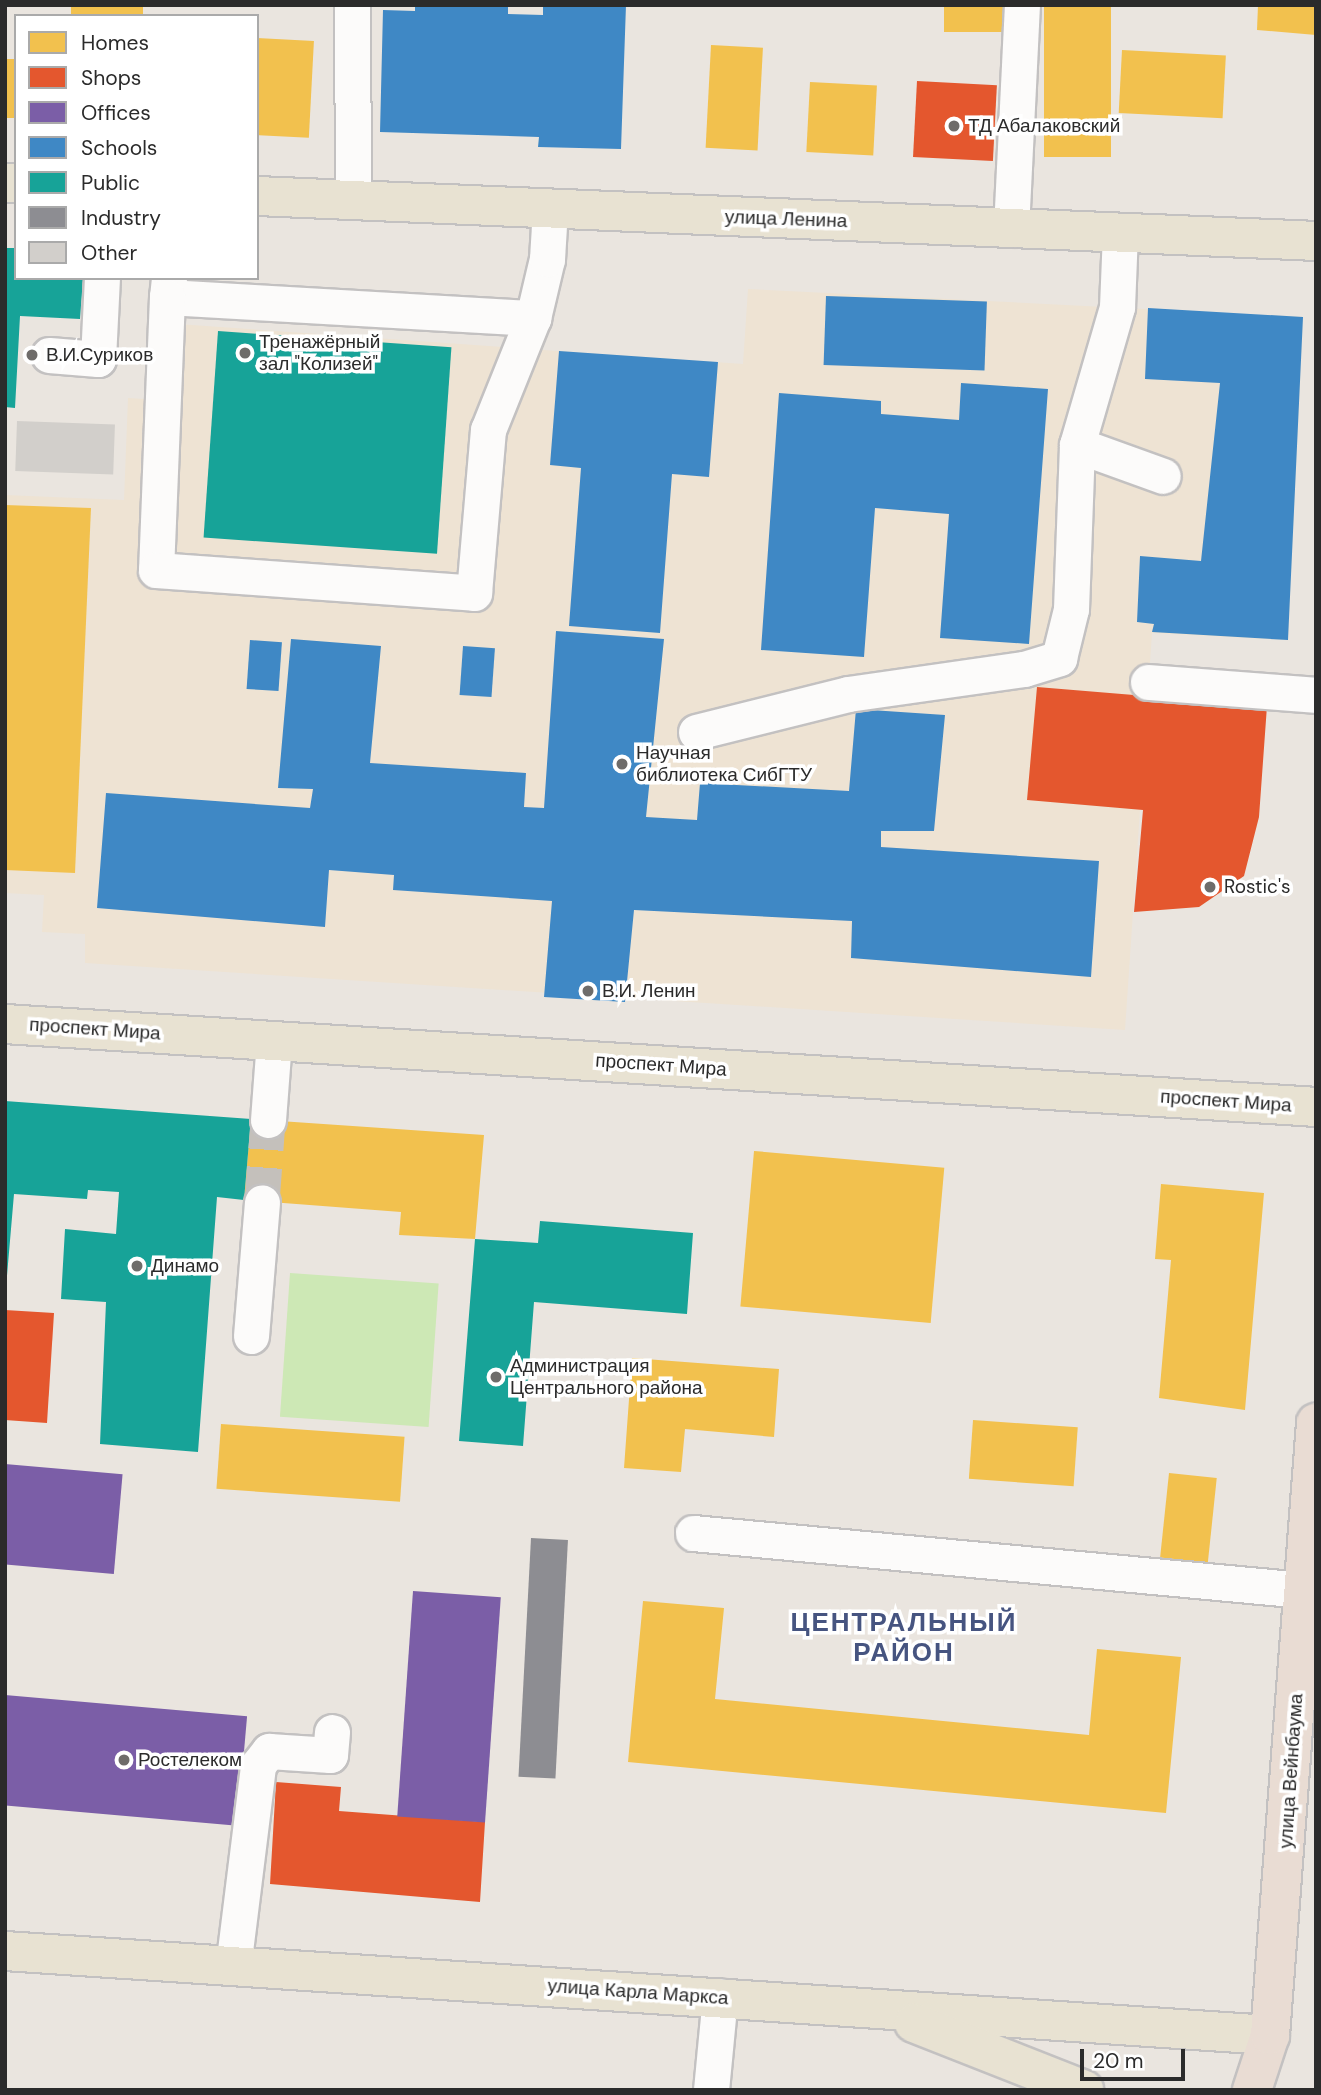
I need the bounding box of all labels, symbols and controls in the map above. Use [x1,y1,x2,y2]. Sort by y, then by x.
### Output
legend [14,14,259,280]
text: Homes [81,29,149,57]
text: Shops [81,64,141,92]
text: Offices [81,99,151,127]
place label: ТД Абалаковский [968,115,1120,137]
marker: ТД Абалаковский [946,118,962,134]
text: Schools [81,134,157,162]
text: Public [81,169,140,197]
text: Industry [81,204,161,232]
street label: улица Ленина [724,205,848,233]
text: Other [81,239,137,267]
place label: Тренажёрный зал "Колизей" [259,331,380,375]
place label: В.И.Суриков [46,344,153,366]
marker: Тренажёрный зал "Колизей" [237,345,253,361]
marker: В.И.Суриков [24,347,40,363]
place label: Научная библиотека СибГТУ [636,742,812,786]
marker: Научная библиотека СибГТУ [614,756,630,772]
place label: Rostic's [1224,876,1291,898]
marker: Rostic's [1202,879,1218,895]
place label: В.И. Ленин [602,980,696,1002]
marker: В.И. Ленин [580,983,596,999]
street label: проспект Мира [29,1013,161,1045]
street label: проспект Мира [595,1049,727,1081]
street label: проспект Мира [1160,1085,1292,1117]
place label: Динамо [151,1255,219,1277]
marker: Динамо [129,1258,145,1274]
place label: Администрация Центрального района [510,1355,703,1399]
marker: Администрация Центрального района [488,1369,504,1385]
district label: ЦЕНТРАЛЬНЫЙ РАЙОН [792,1607,1016,1668]
street label: улица Вейнбаума [1274,1693,1308,1849]
place label: Ростелеком [138,1749,242,1771]
marker: Ростелеком [116,1752,132,1768]
street label: улица Карла Маркса [547,1974,729,2010]
scale bar [1083,2036,1188,2080]
text: 20 m [1093,2047,1144,2075]

